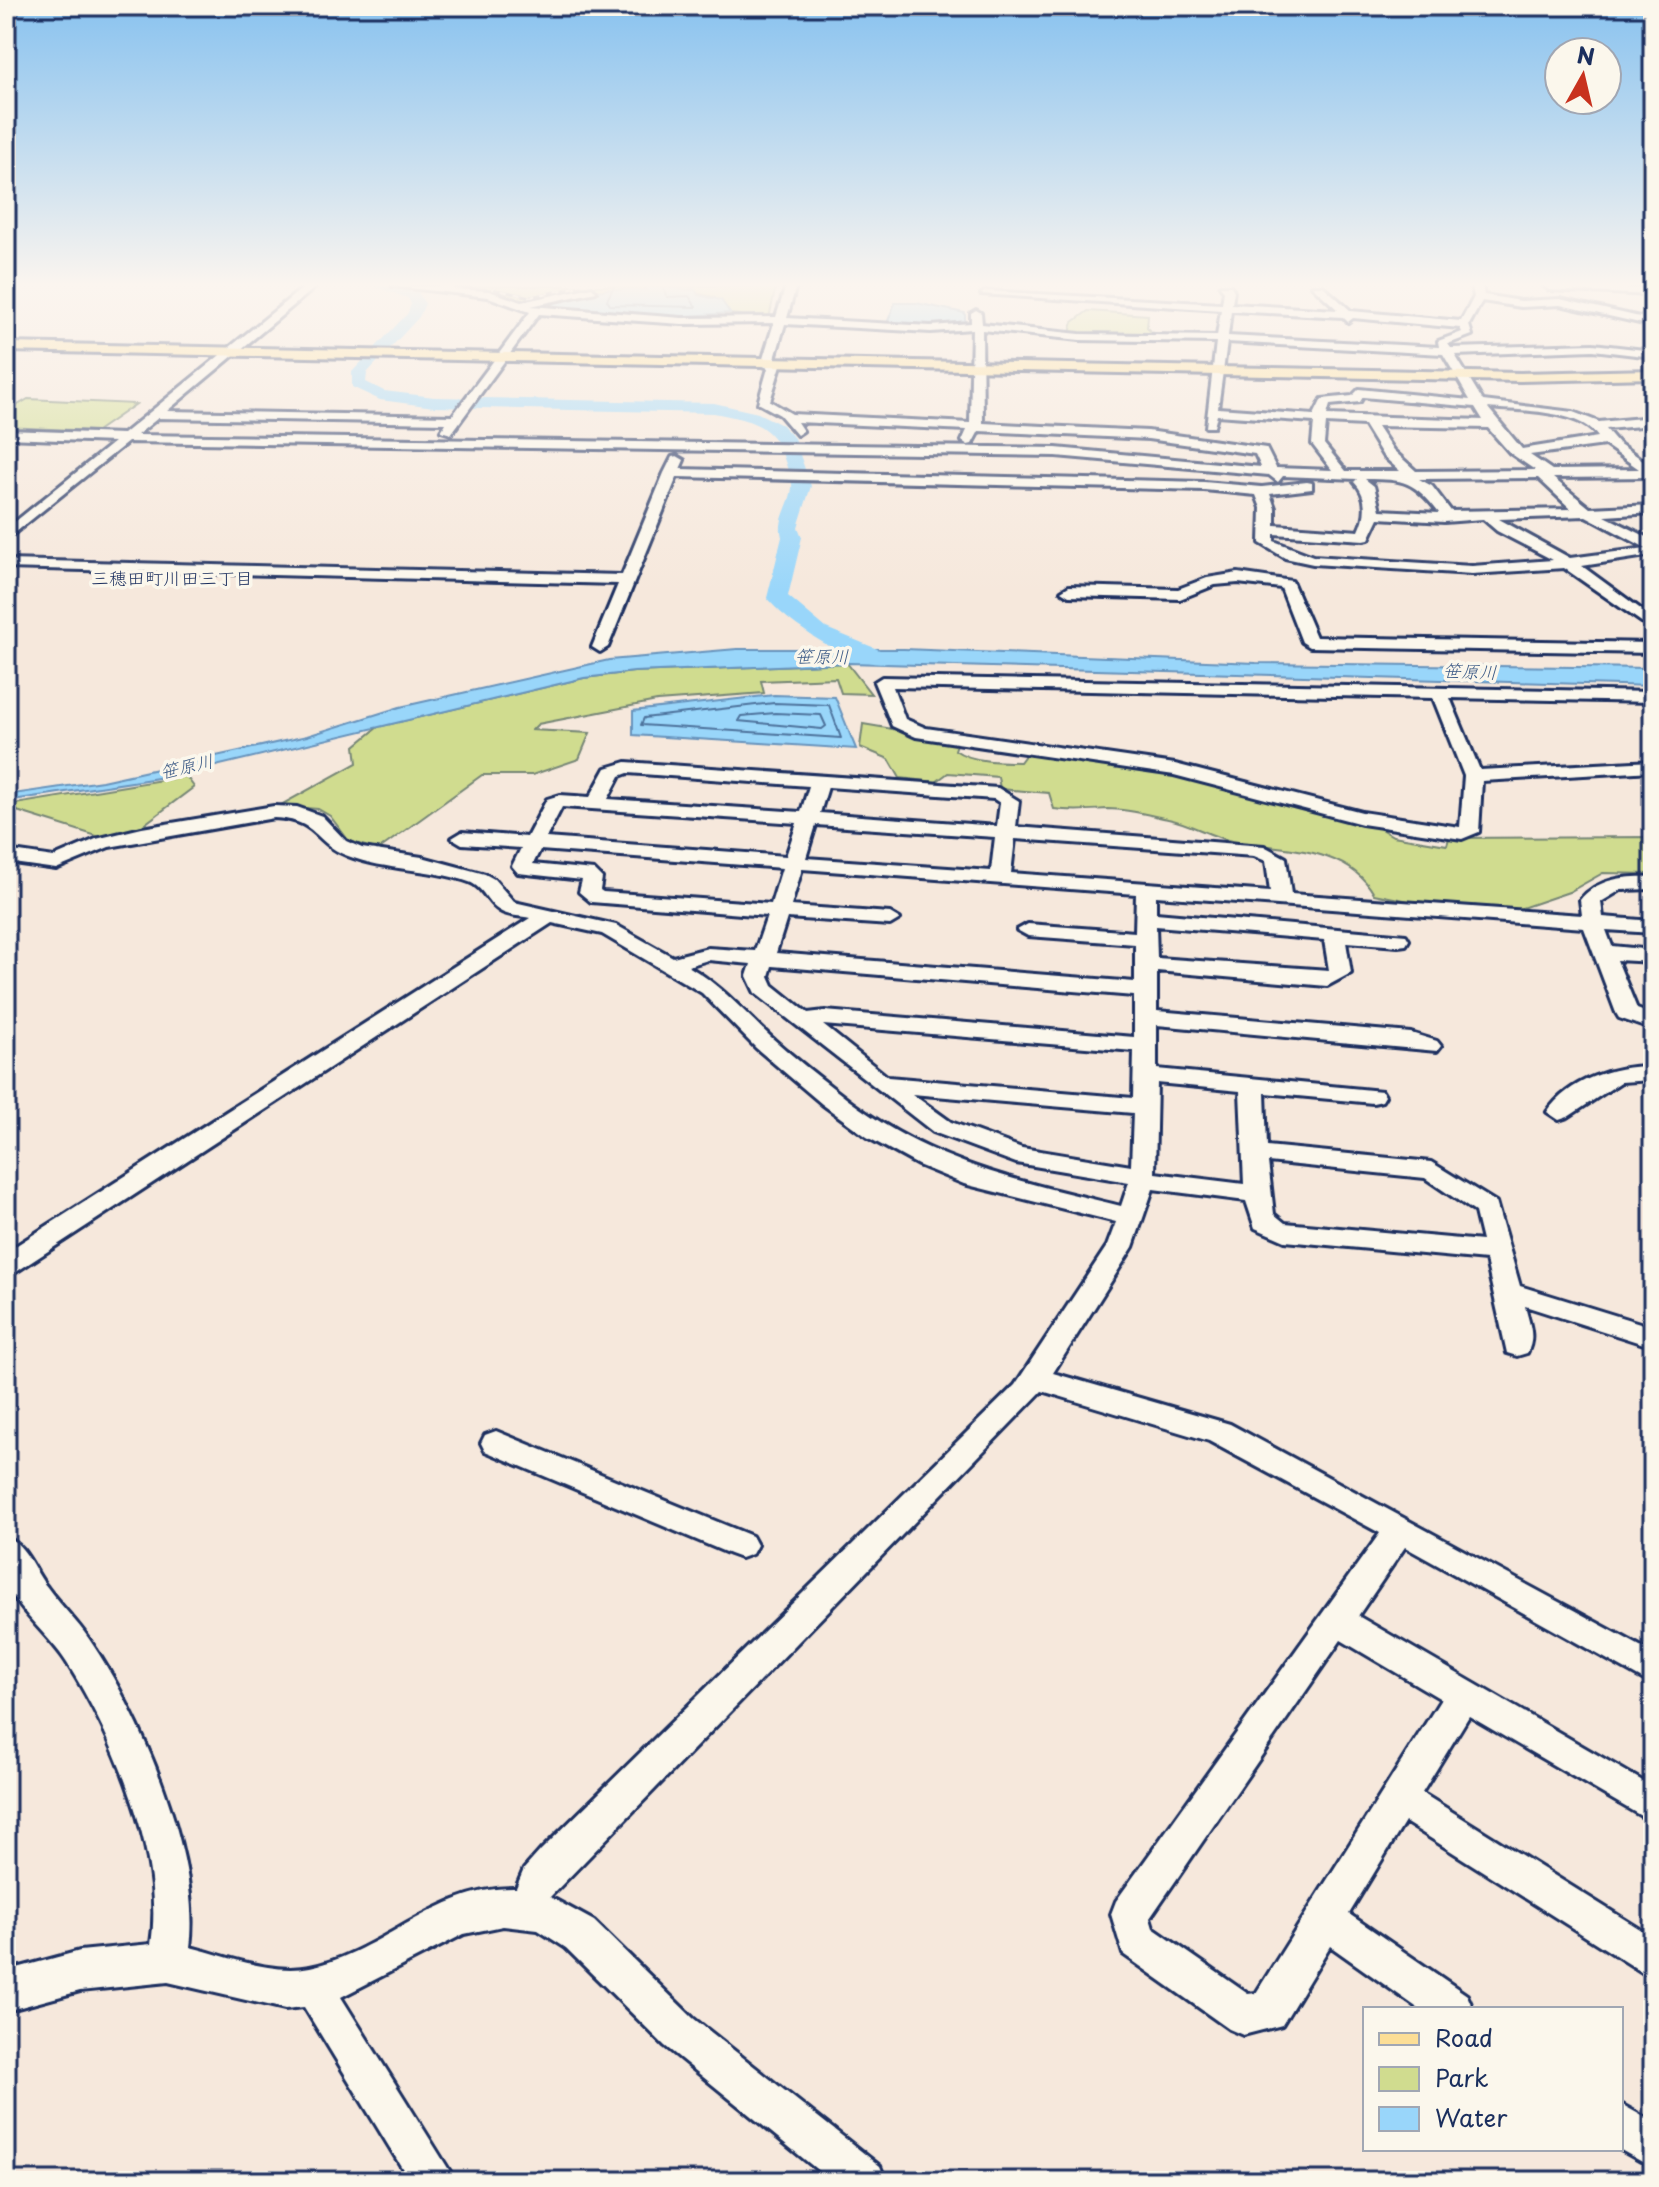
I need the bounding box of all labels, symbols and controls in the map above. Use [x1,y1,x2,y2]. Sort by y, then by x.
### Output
north arrow [1543,36,1623,116]
text: N [1575,37,1597,72]
district label: 三穂田町川田三丁目 [91,564,253,591]
water label: 笹原川 [795,642,849,669]
water label: 笹原川 [1443,656,1498,685]
water label: 笹原川 [157,746,216,785]
legend [1363,2007,1623,2151]
text: Road [1435,2019,1493,2055]
text: Park [1435,2059,1489,2095]
text: Water [1435,2099,1508,2135]

